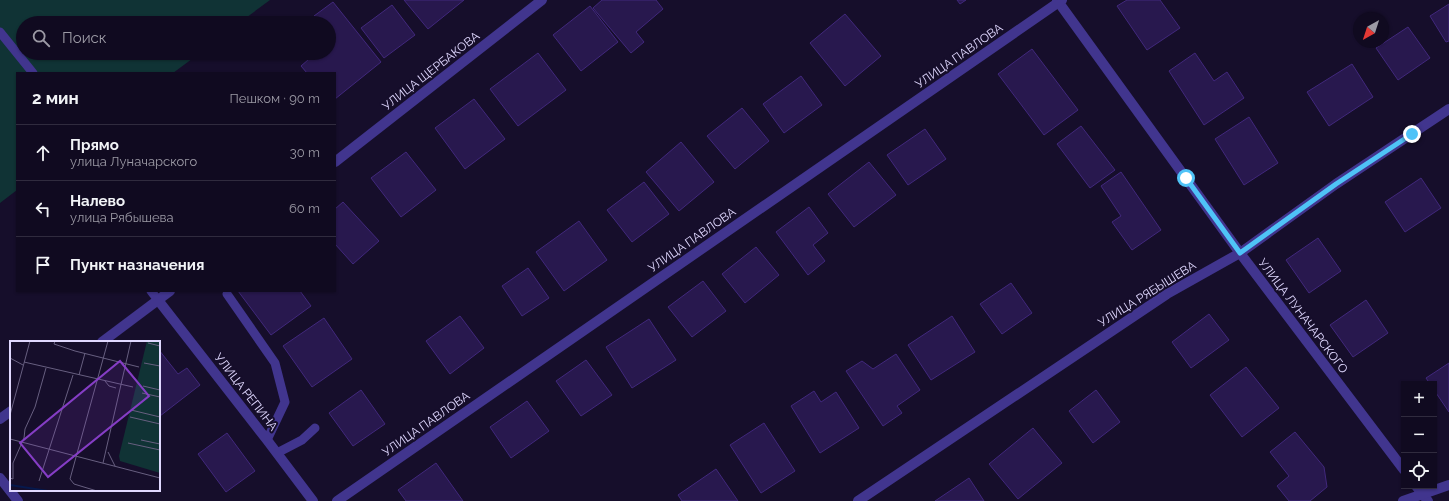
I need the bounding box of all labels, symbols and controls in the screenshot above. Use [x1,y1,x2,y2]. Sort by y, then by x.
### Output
north arrow [1353,12,1389,48]
search box [16,16,336,60]
street label: УЛИЦА ПАВЛОВА [913,21,1005,91]
icon: search [30,27,52,49]
text: Поиск [62,29,107,47]
street label: УЛИЦА ЩЕРБАКОВА [380,29,482,113]
text: 2 мин [32,88,79,108]
text: Пешком · 90 m [230,91,320,106]
route end [1403,125,1421,143]
text: Прямо [70,136,119,154]
icon: ahead [32,142,54,164]
text: 30 m [290,145,320,160]
text: улица Луначарского [70,154,197,169]
route start [1177,169,1195,187]
text: Налево [70,192,125,210]
icon: left [32,198,54,220]
text: 60 m [289,201,320,216]
street label: УЛИЦА ПАВЛОВА [646,205,738,275]
text: улица Рябышева [70,210,174,225]
icon: arrive [32,254,54,276]
text: Пункт назначения [70,256,204,274]
street label: УЛИЦА ЛУНАЧАРСКОГО [1255,256,1351,376]
street label: УЛИЦА РЯБЫШЕВА [1096,258,1198,330]
inset map [10,341,160,491]
street label: УЛИЦА РЕПИНА [211,351,281,433]
map controls [1401,381,1437,489]
button: + [1401,381,1437,417]
street label: УЛИЦА ПАВЛОВА [380,389,472,459]
button: − [1401,417,1437,453]
button: locate [1401,453,1437,489]

